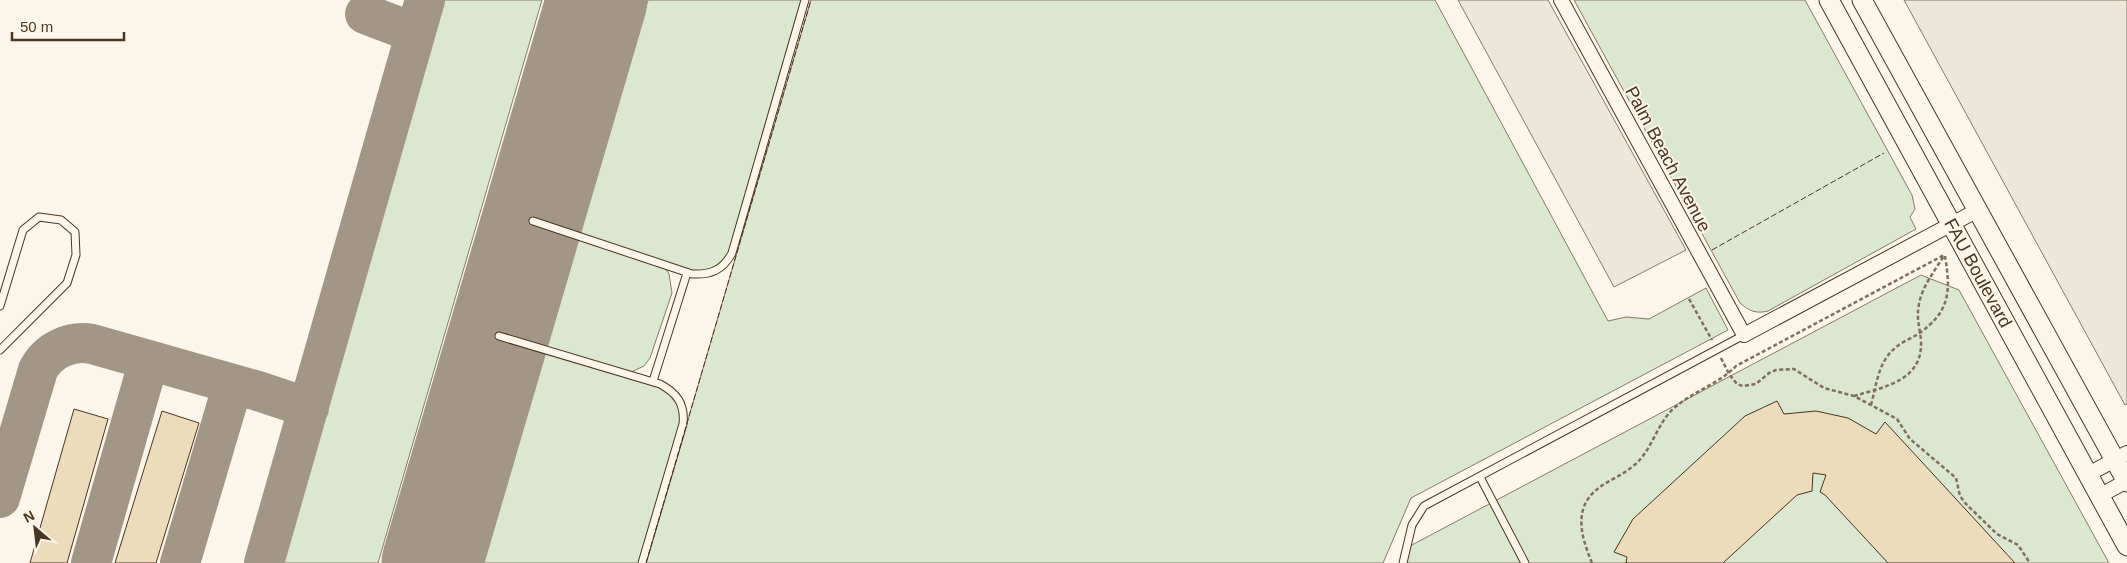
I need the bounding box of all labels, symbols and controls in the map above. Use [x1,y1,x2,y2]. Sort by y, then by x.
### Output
scale bar [12,10,125,42]
text: 50 m [20,18,53,35]
street label: Palm Beach Avenue [1621,83,1715,235]
street label: FAU Boulevard [1940,215,2016,331]
north arrow [10,503,60,553]
text: N [21,507,37,526]

